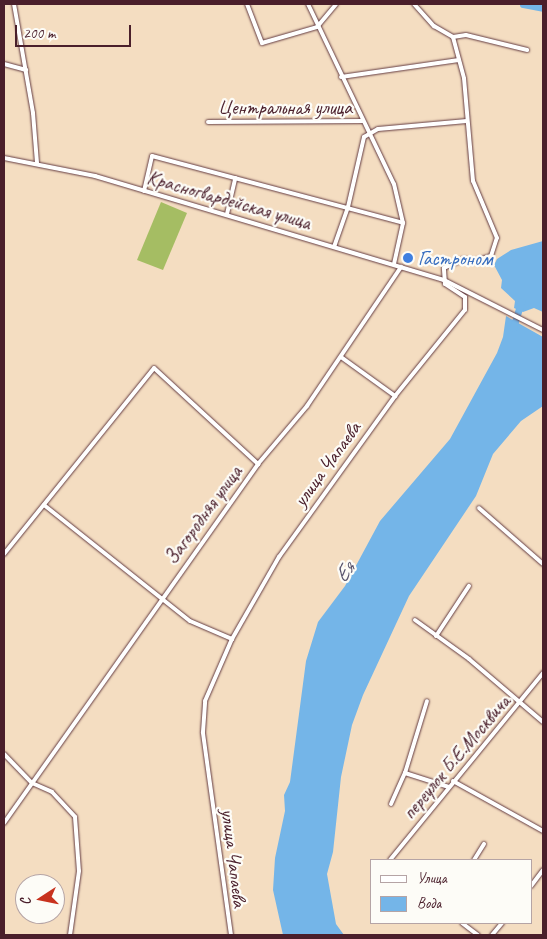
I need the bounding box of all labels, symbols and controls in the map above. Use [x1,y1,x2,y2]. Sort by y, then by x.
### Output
scale bar [18,15,134,47]
text: 200 m [23,24,55,43]
street label: Центральная улица [217,95,353,119]
street label: Красногвардейская улица [144,165,314,235]
place label: Гастроном [418,246,492,270]
marker: Гастроном [402,252,414,264]
street label: улица Чапаева [288,417,366,511]
street label: Загородняя улица [158,460,248,570]
water label: Ея [328,557,360,587]
street label: переулок Б.Е.Москвича [397,690,515,824]
street label: улица Чапаева [216,807,252,909]
legend [370,859,532,924]
text: Улица [417,869,447,888]
north arrow [15,874,65,924]
text: Вода [417,894,441,913]
text: С [17,897,35,907]

